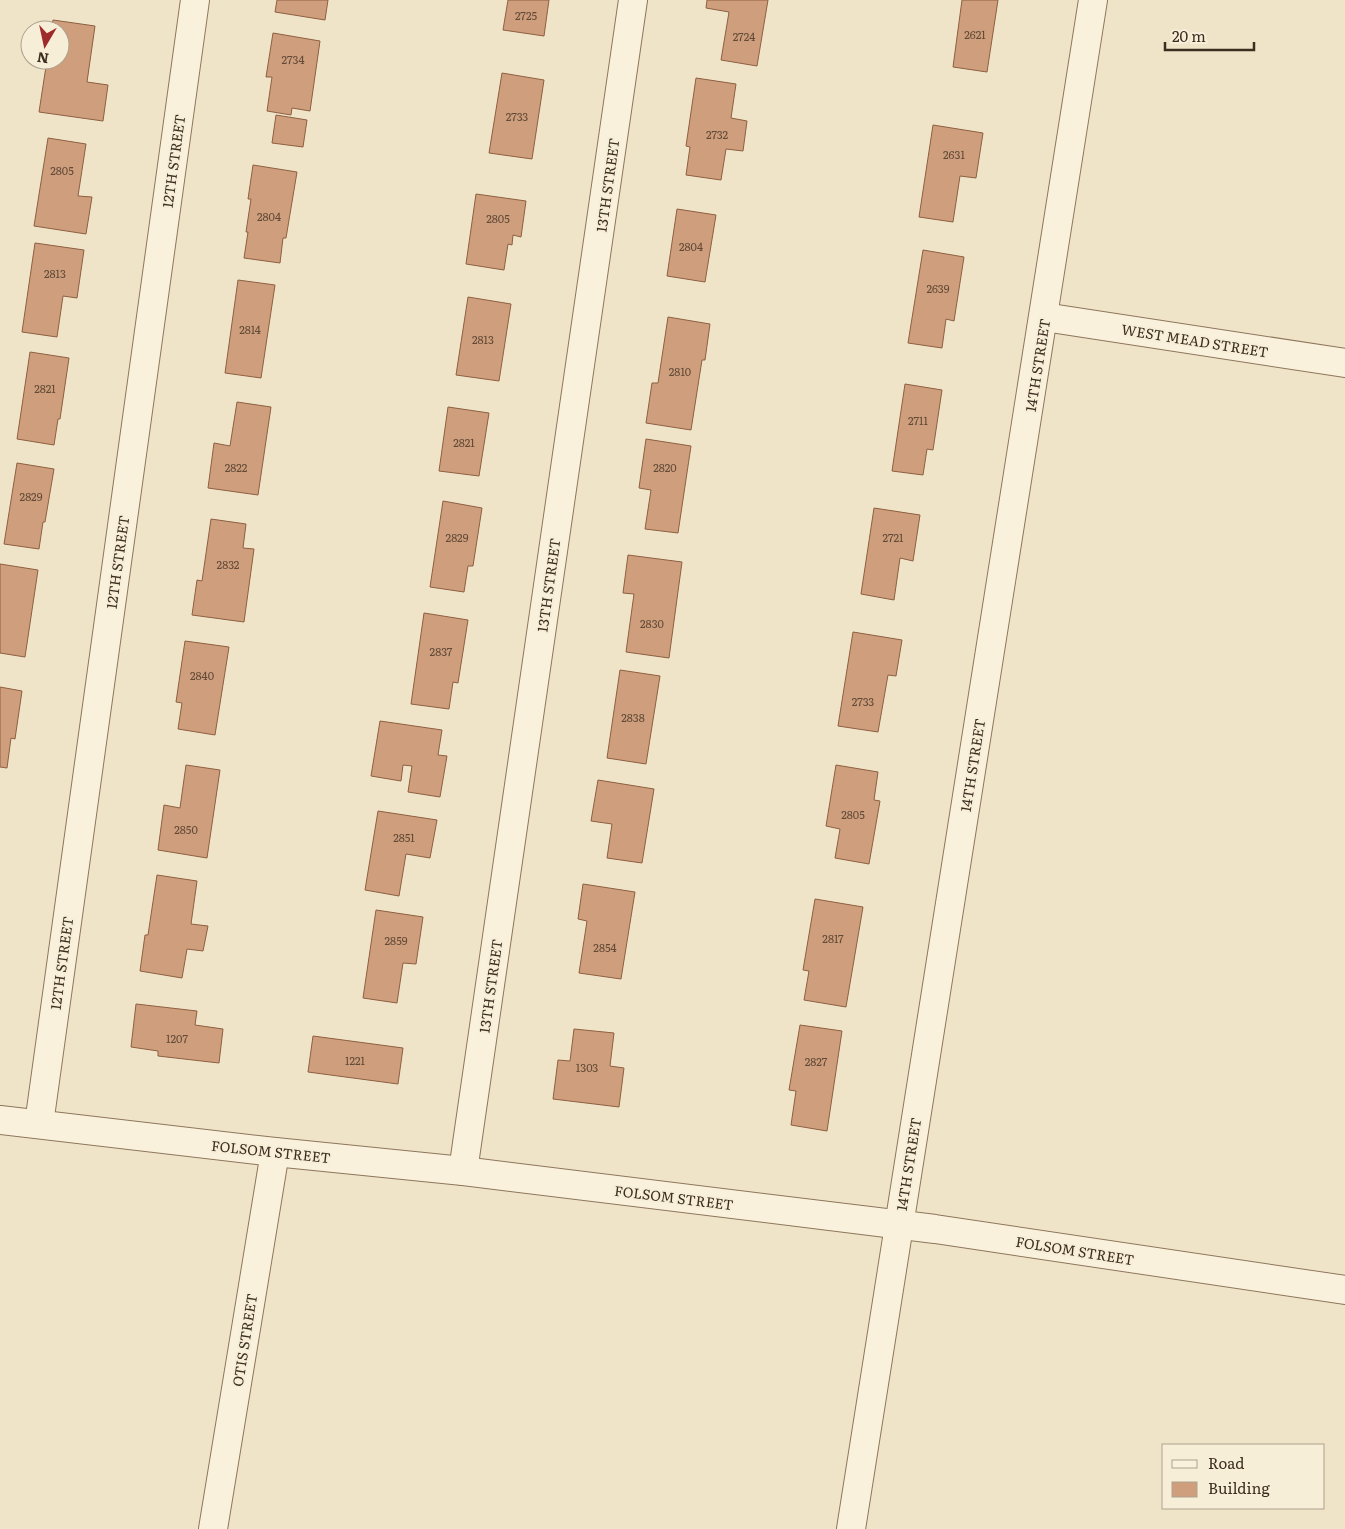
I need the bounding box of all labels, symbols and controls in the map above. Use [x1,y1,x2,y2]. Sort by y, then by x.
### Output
house number: 2725 [515,7,538,23]
north arrow [20,20,70,70]
scale bar [1165,20,1254,52]
text: 20 m [1172,24,1206,47]
house number: 2621 [964,26,986,42]
house number: 2724 [733,28,755,44]
text: N [35,48,50,70]
house number: 2734 [282,51,304,67]
house number: 2733 [506,108,528,124]
street label: 12TH STREET [157,113,189,209]
house number: 2732 [706,126,728,142]
street label: 13TH STREET [591,137,623,233]
house number: 2631 [943,146,965,162]
house number: 2805 [50,162,74,178]
house number: 2804 [257,208,281,224]
house number: 2805 [486,210,510,226]
house number: 2804 [679,238,703,254]
house number: 2813 [44,265,66,281]
house number: 2639 [926,280,950,296]
street label: 14TH STREET [1020,317,1054,413]
street label: WEST MEAD STREET [1120,319,1270,361]
house number: 2814 [239,321,261,337]
house number: 2813 [472,331,494,347]
house number: 2810 [669,363,691,379]
house number: 2821 [34,380,56,396]
house number: 2711 [908,412,929,428]
house number: 2821 [453,434,475,450]
house number: 2822 [225,459,248,475]
house number: 2820 [653,459,677,475]
house number: 2829 [20,488,43,504]
street label: 12TH STREET [101,514,133,610]
house number: 2829 [446,529,469,545]
house number: 2721 [882,529,904,545]
street label: 13TH STREET [532,537,564,633]
house number: 2832 [217,556,240,572]
house number: 2830 [640,615,664,631]
house number: 2837 [430,643,453,659]
house number: 2840 [190,667,214,683]
house number: 2733 [852,693,874,709]
house number: 2838 [621,709,645,725]
street label: 14TH STREET [955,717,989,813]
house number: 2805 [841,806,865,822]
house number: 2850 [174,821,198,837]
house number: 2851 [393,829,415,845]
street label: 12TH STREET [45,915,77,1011]
house number: 2817 [822,930,844,946]
house number: 2859 [385,932,408,948]
street label: 13TH STREET [474,938,506,1034]
house number: 2854 [593,939,617,955]
house number: 1207 [166,1030,188,1046]
house number: 1221 [345,1052,366,1068]
house number: 2827 [805,1053,828,1069]
house number: 1303 [576,1059,598,1075]
street label: 14TH STREET [891,1116,925,1212]
street label: FOLSOM STREET [210,1135,332,1167]
street label: FOLSOM STREET [613,1180,735,1214]
street label: FOLSOM STREET [1014,1231,1136,1269]
street label: OTIS STREET [227,1292,261,1388]
legend [1162,1444,1325,1509]
text: Road [1208,1451,1244,1474]
text: Building [1208,1476,1270,1499]

